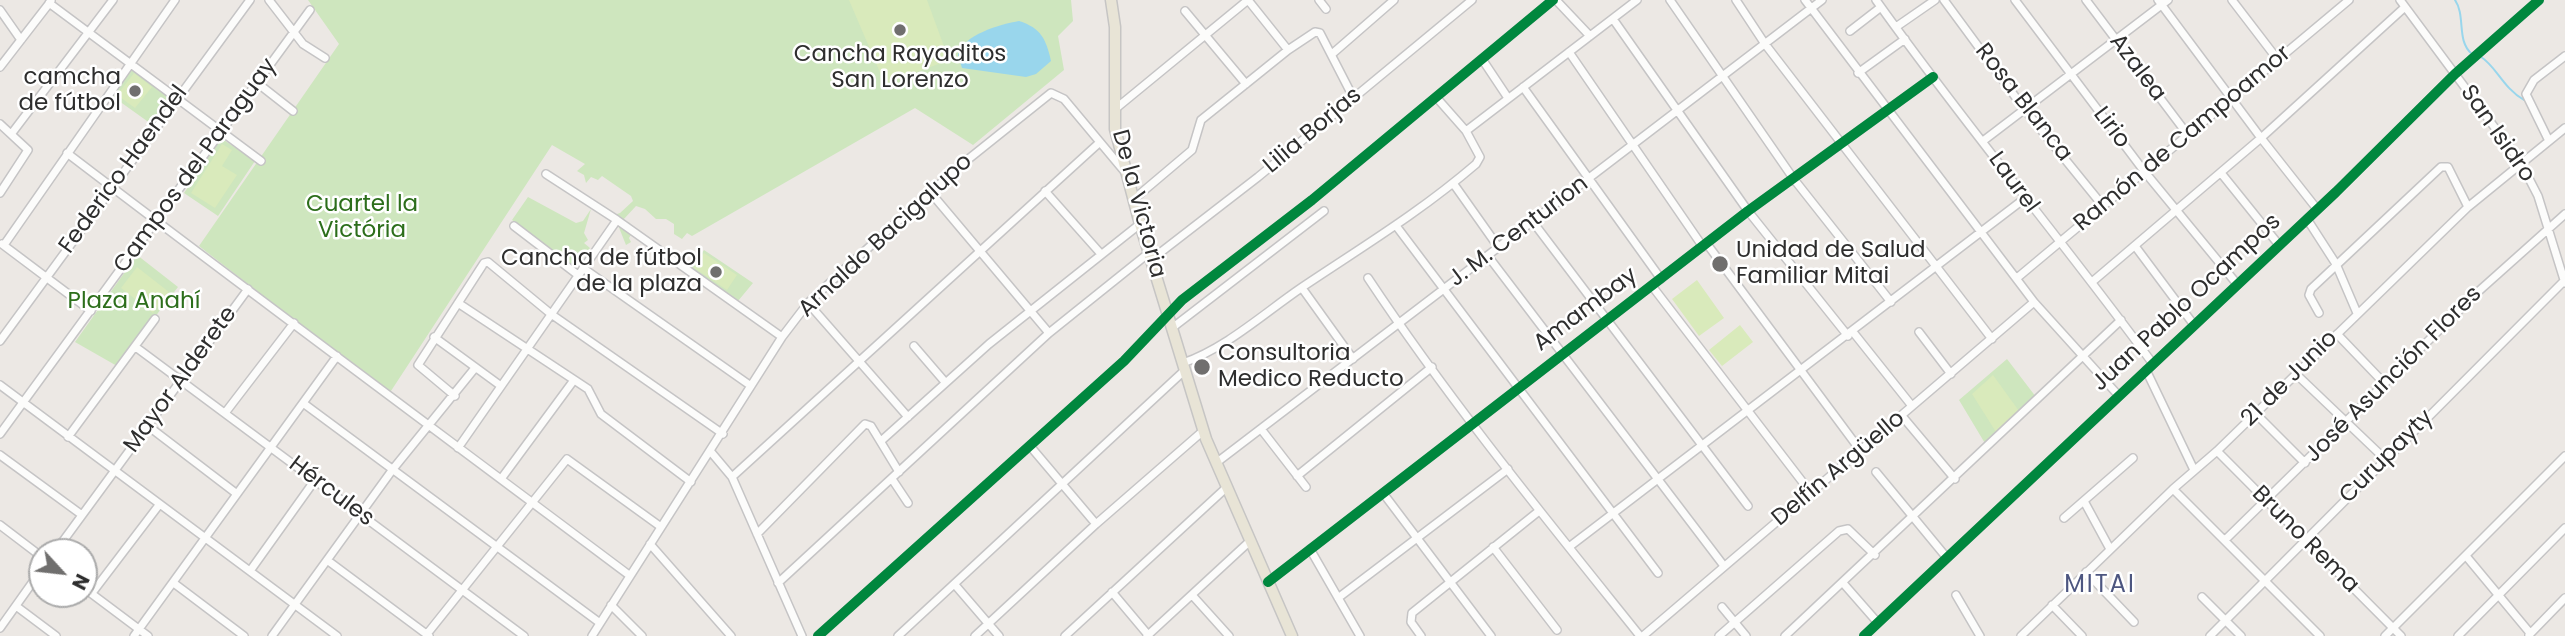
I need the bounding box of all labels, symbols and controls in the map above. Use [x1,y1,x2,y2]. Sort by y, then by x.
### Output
marker: Cancha Rayaditos San Lorenzo [892,22,908,38]
street label: Azalea [2103,29,2171,107]
street label: Rosa Blanca [1968,39,2078,167]
street label: Ramón de Campoamor [2069,40,2297,238]
place label: Cancha Rayaditos San Lorenzo [794,41,1006,95]
street label: Campos del Paraguay [109,53,283,279]
place label: camcha de fútbol [18,64,121,118]
street label: San Isidro [2454,80,2540,188]
street label: Federico Haendel [54,81,194,259]
street label: Lilia Borjas [1258,82,1368,180]
marker: camcha de fútbol [127,83,143,99]
street label: Lirio [2087,102,2135,154]
street label: De la Victoria [1105,127,1171,281]
street label: Laurel [1982,147,2044,219]
street label: Arnaldo Bacigalupo [793,148,979,324]
street label: J. M. Centurion [1444,171,1594,293]
park label: Cuartel la Victória [306,191,418,245]
street label: Juan Pablo Ocampos [2087,208,2287,398]
place label: Unidad de Salud Familiar Mitai [1736,237,1926,291]
place label: Cancha de fútbol de la plaza [501,245,702,299]
marker: Unidad de Salud Familiar Mitai [1710,254,1730,274]
street label: Amambay [1529,262,1643,358]
marker: Cancha de fútbol de la plaza [708,264,724,280]
street label: José Asunción Flores [2300,281,2488,469]
park label: Plaza Anahí [68,288,200,316]
street label: Mayor Alderete [119,301,243,459]
street label: 21 de Junio [2236,325,2344,433]
place label: Consultoria Medico Reducto [1218,340,1404,394]
marker: Consultoria Medico Reducto [1192,357,1212,377]
street label: Curupayty [2334,404,2440,510]
street label: Delfín Argüello [1767,405,1911,533]
street label: Hércules [283,451,379,533]
street label: Bruno Rema [2246,481,2364,599]
north arrow [28,538,98,608]
text: N [65,569,96,594]
district label: MITAI [2065,572,2135,600]

